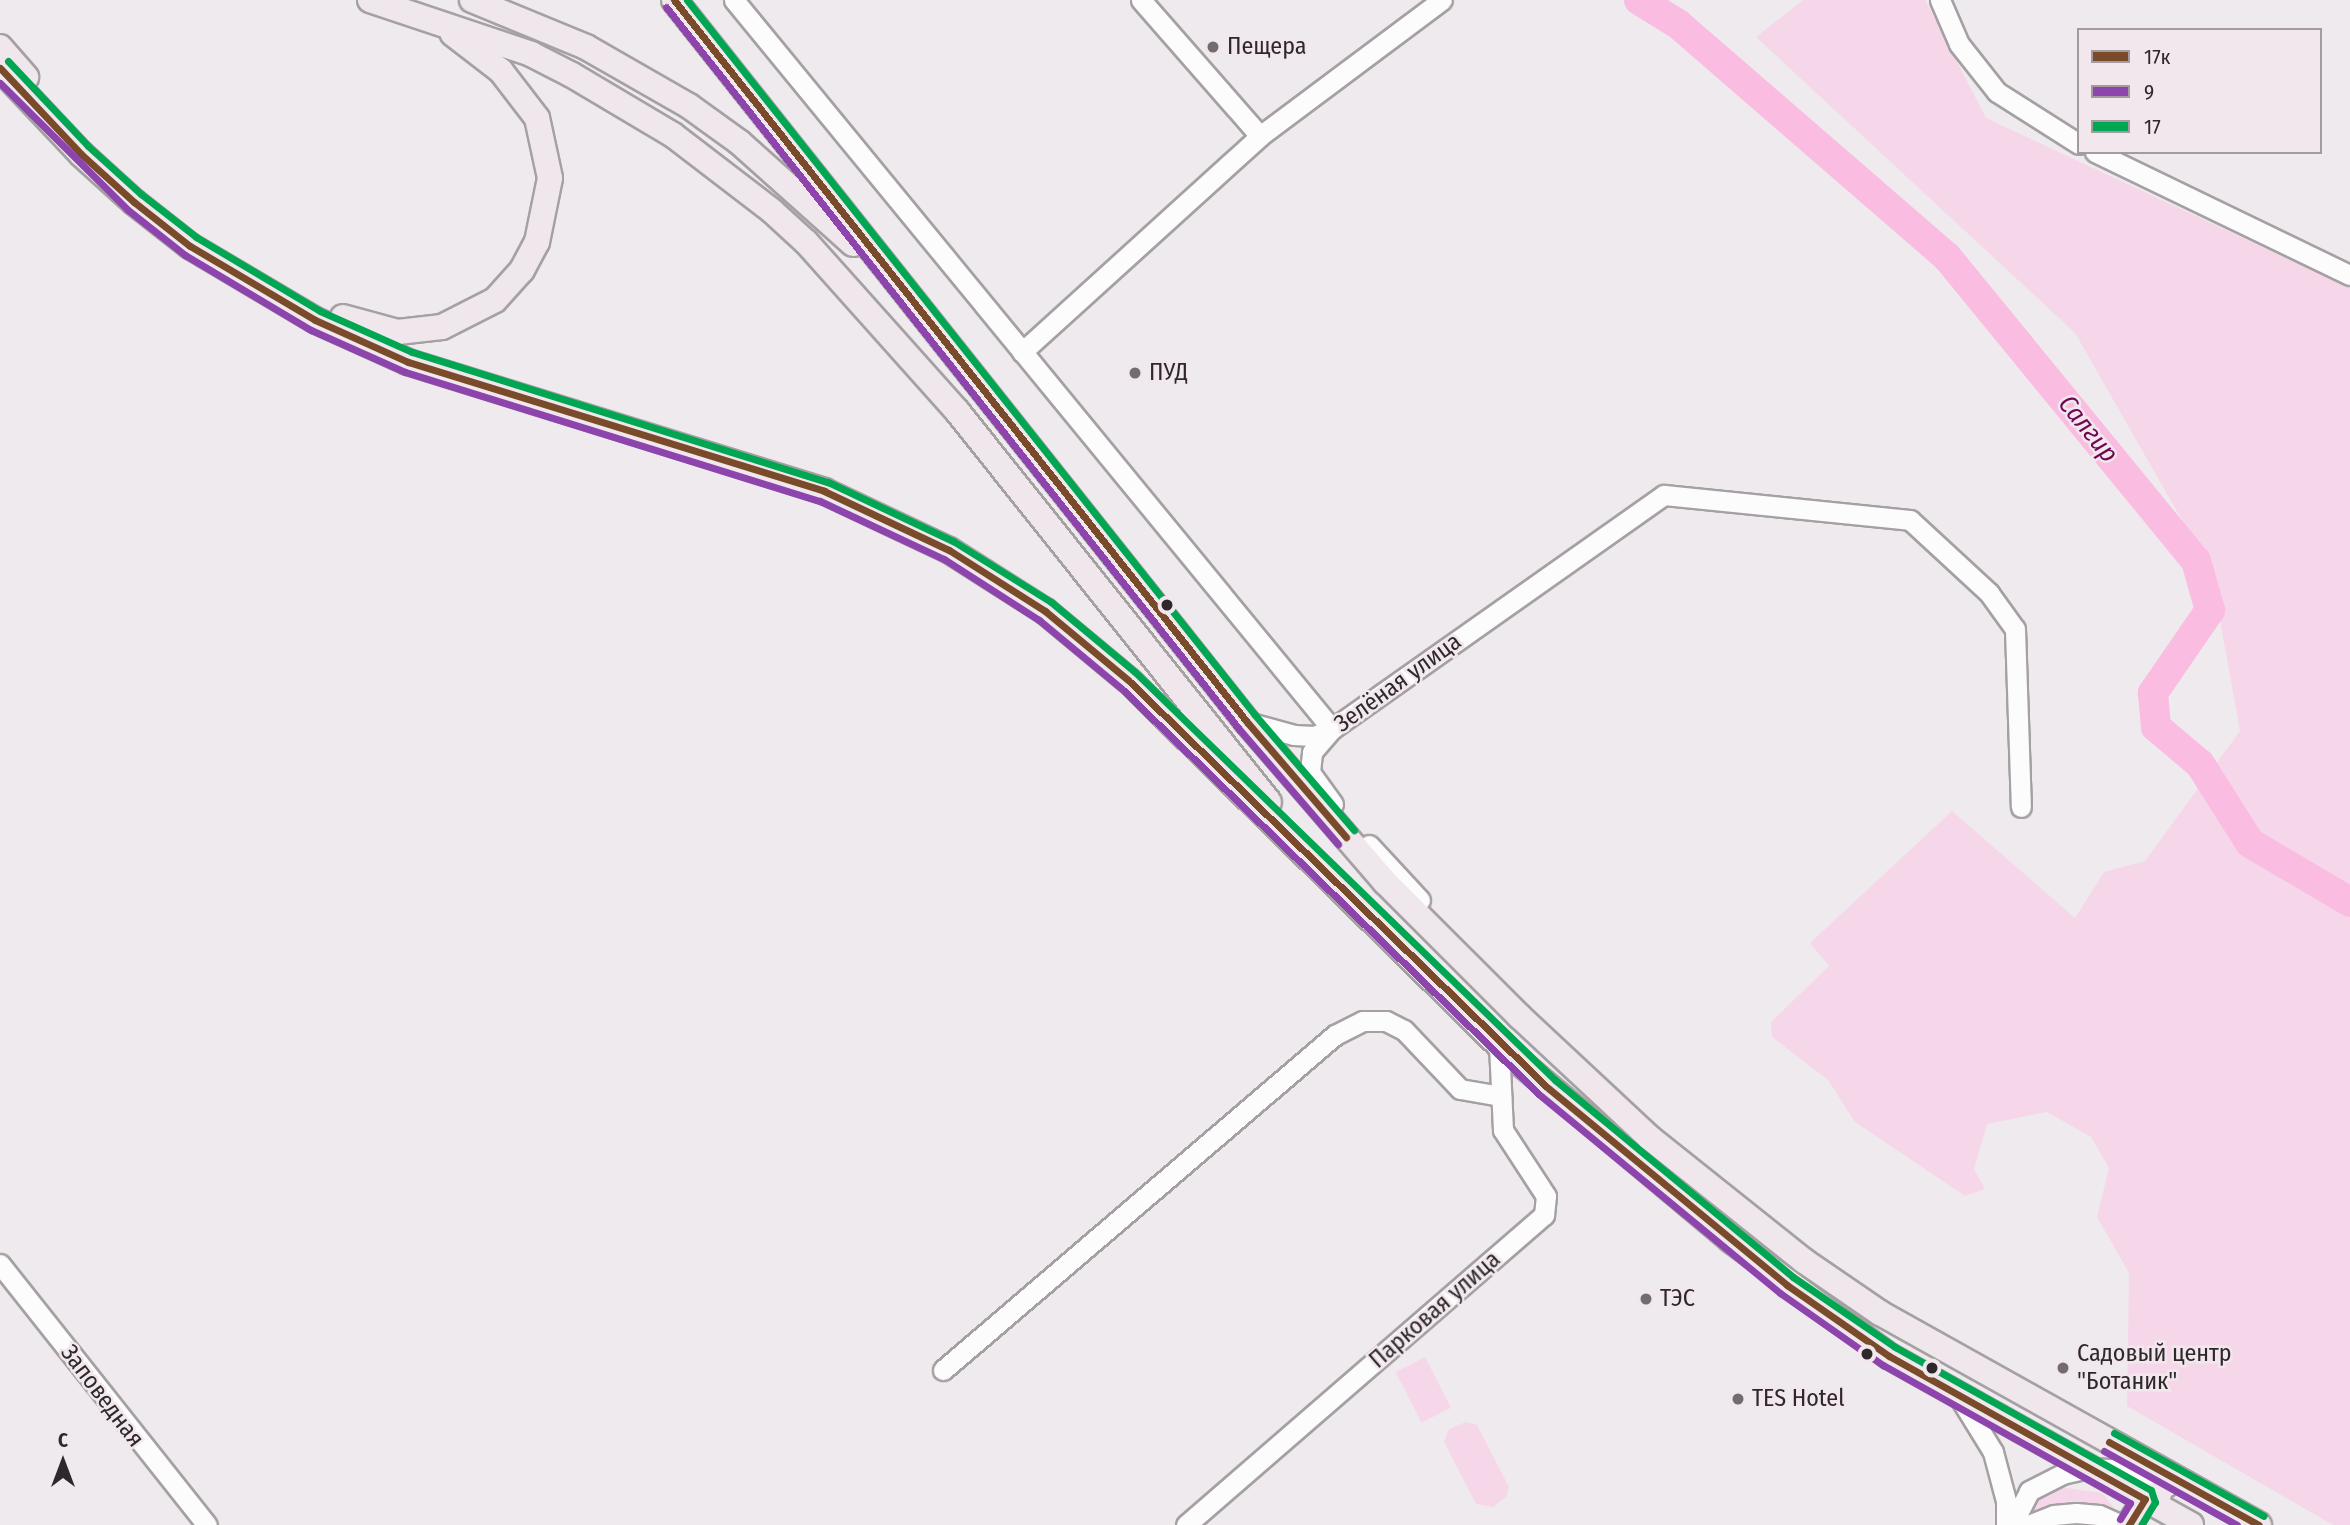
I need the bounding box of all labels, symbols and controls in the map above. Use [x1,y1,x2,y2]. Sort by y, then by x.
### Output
legend [2077,28,2322,154]
place label: Пещера [1227,33,1307,61]
marker: Пещера [1205,39,1221,55]
text: 17к [2144,44,2170,70]
text: 9 [2144,79,2154,105]
text: 17 [2144,114,2161,140]
place label: ПУД [1149,359,1188,387]
marker: ПУД [1127,365,1143,381]
water label: Салгир [2051,389,2125,469]
unlabelled marker [1160,598,1174,612]
street label: Зелёная улица [1329,627,1467,739]
street label: Парковая улица [1364,1245,1506,1375]
place label: ТЭС [1660,1285,1695,1313]
marker: ТЭС [1638,1291,1654,1307]
street label: Заповедная [54,1339,150,1453]
place label: Садовый центр "Ботаник" [2077,1340,2232,1396]
unlabelled marker [1860,1347,1874,1361]
marker: Садовый центр "Ботаник" [2055,1360,2071,1376]
unlabelled marker [1925,1361,1939,1375]
place label: TES Hotel [1752,1385,1845,1413]
marker: TES Hotel [1730,1391,1746,1407]
north arrow [28,1427,98,1497]
text: С [58,1429,68,1452]

